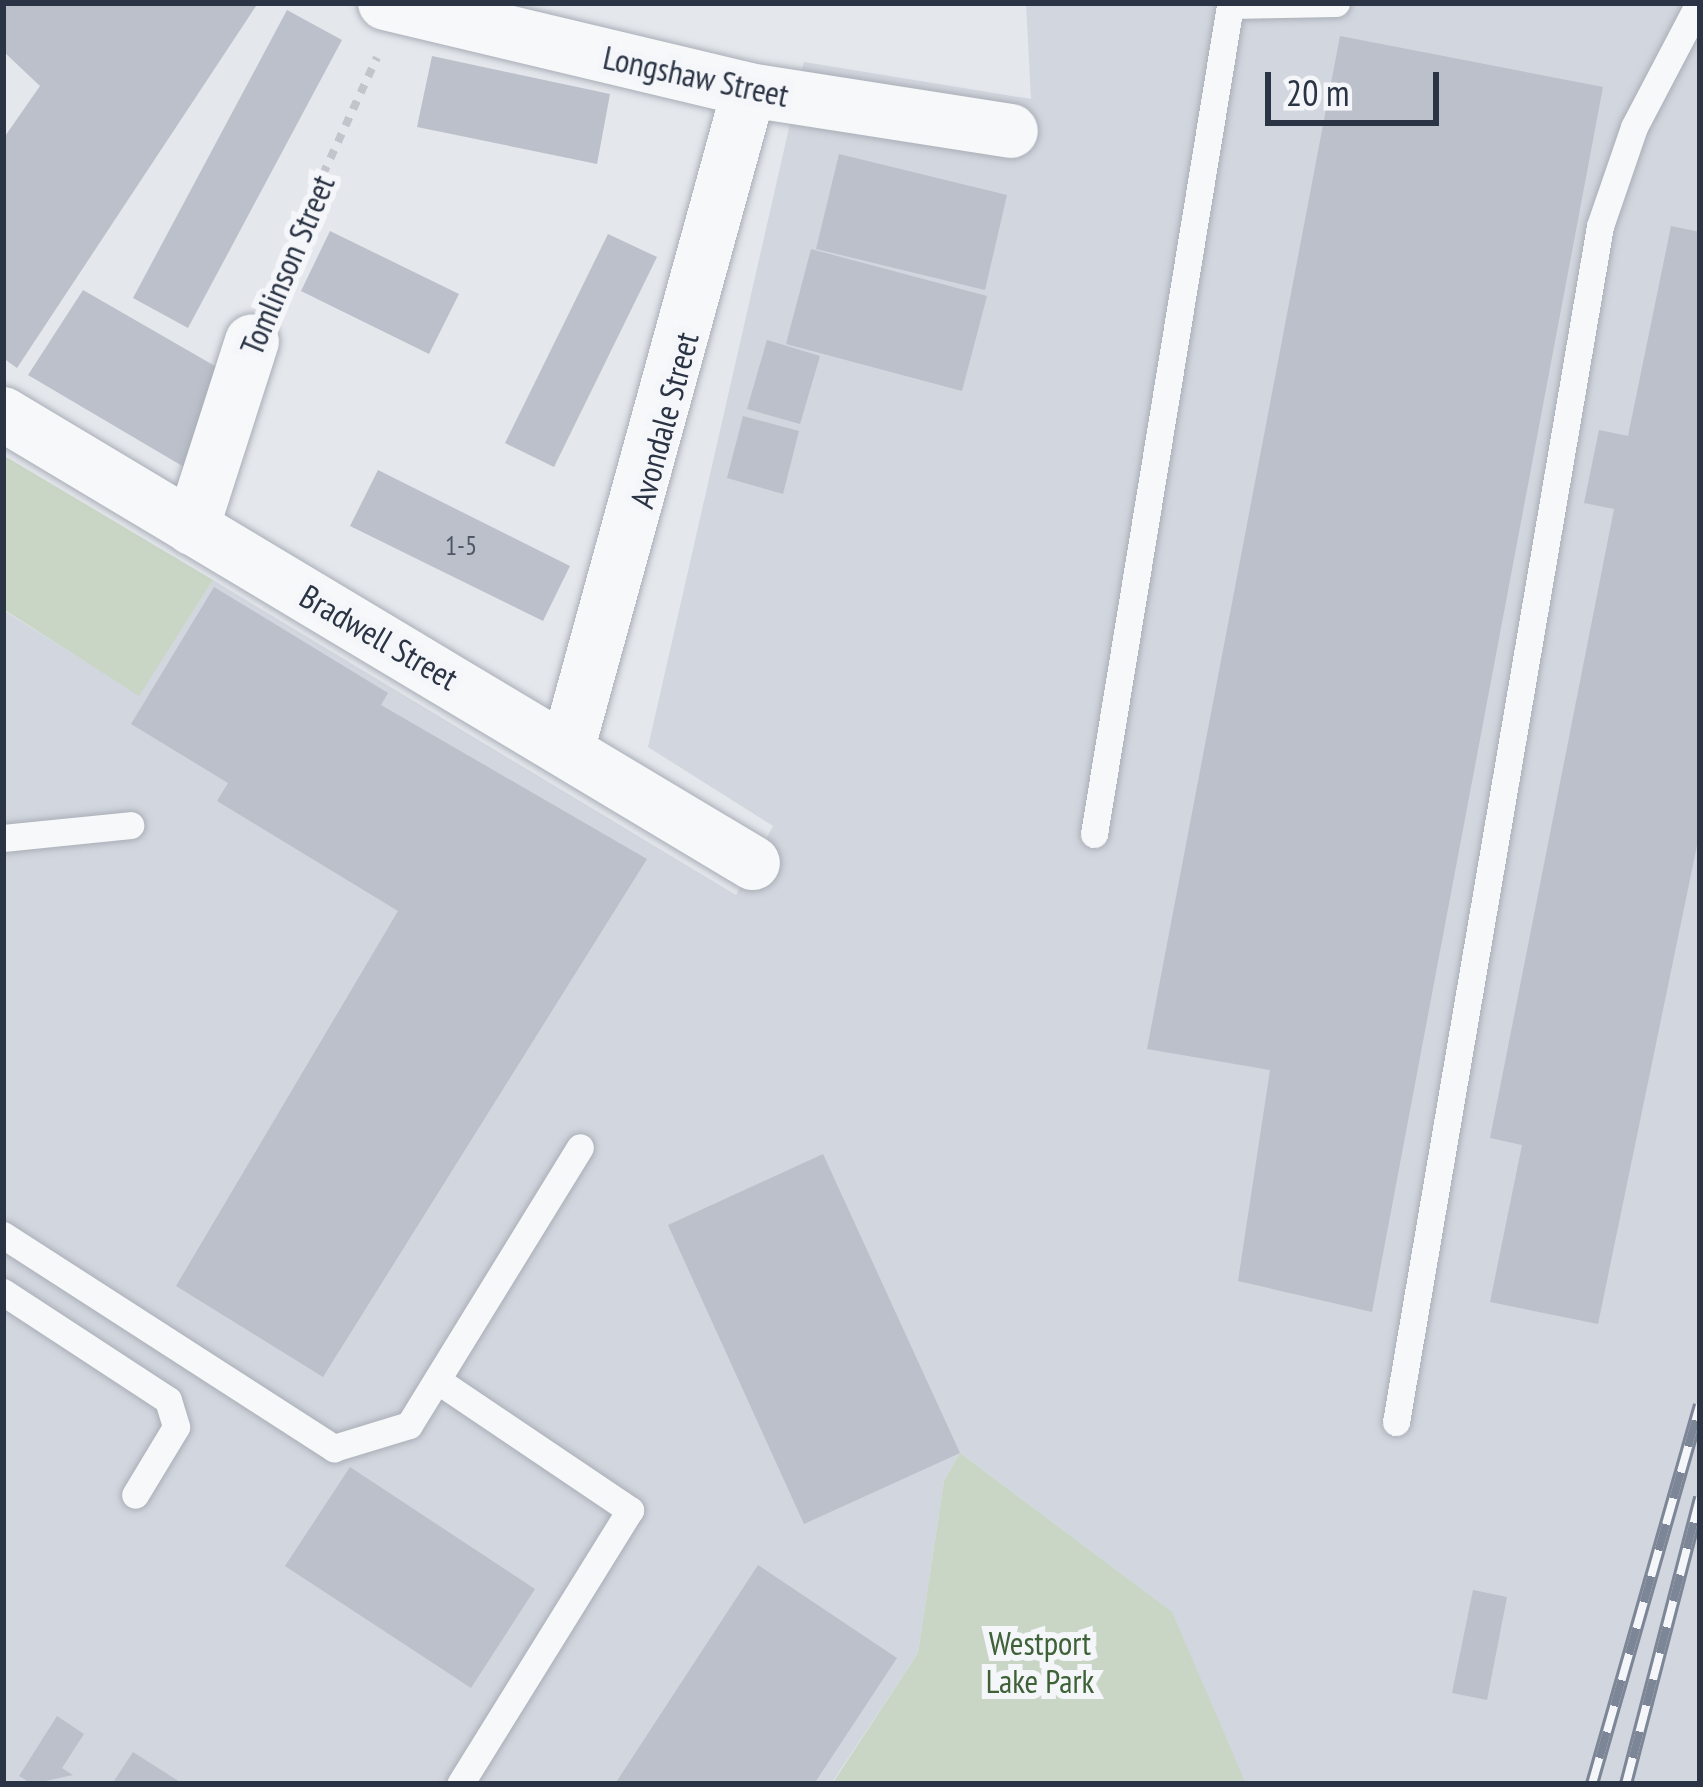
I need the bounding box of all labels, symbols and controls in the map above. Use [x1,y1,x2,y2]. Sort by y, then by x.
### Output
street label: Longshaw Street [600,37,792,115]
scale bar [1271,48,1445,122]
text: 20 m [1286,69,1349,116]
street label: Tomlinson Street [231,169,343,361]
street label: Avondale Street [622,328,706,512]
house number: 1-5 [445,530,477,562]
street label: Bradwell Street [293,576,465,698]
park label: Westport Lake Park [986,1623,1094,1701]

